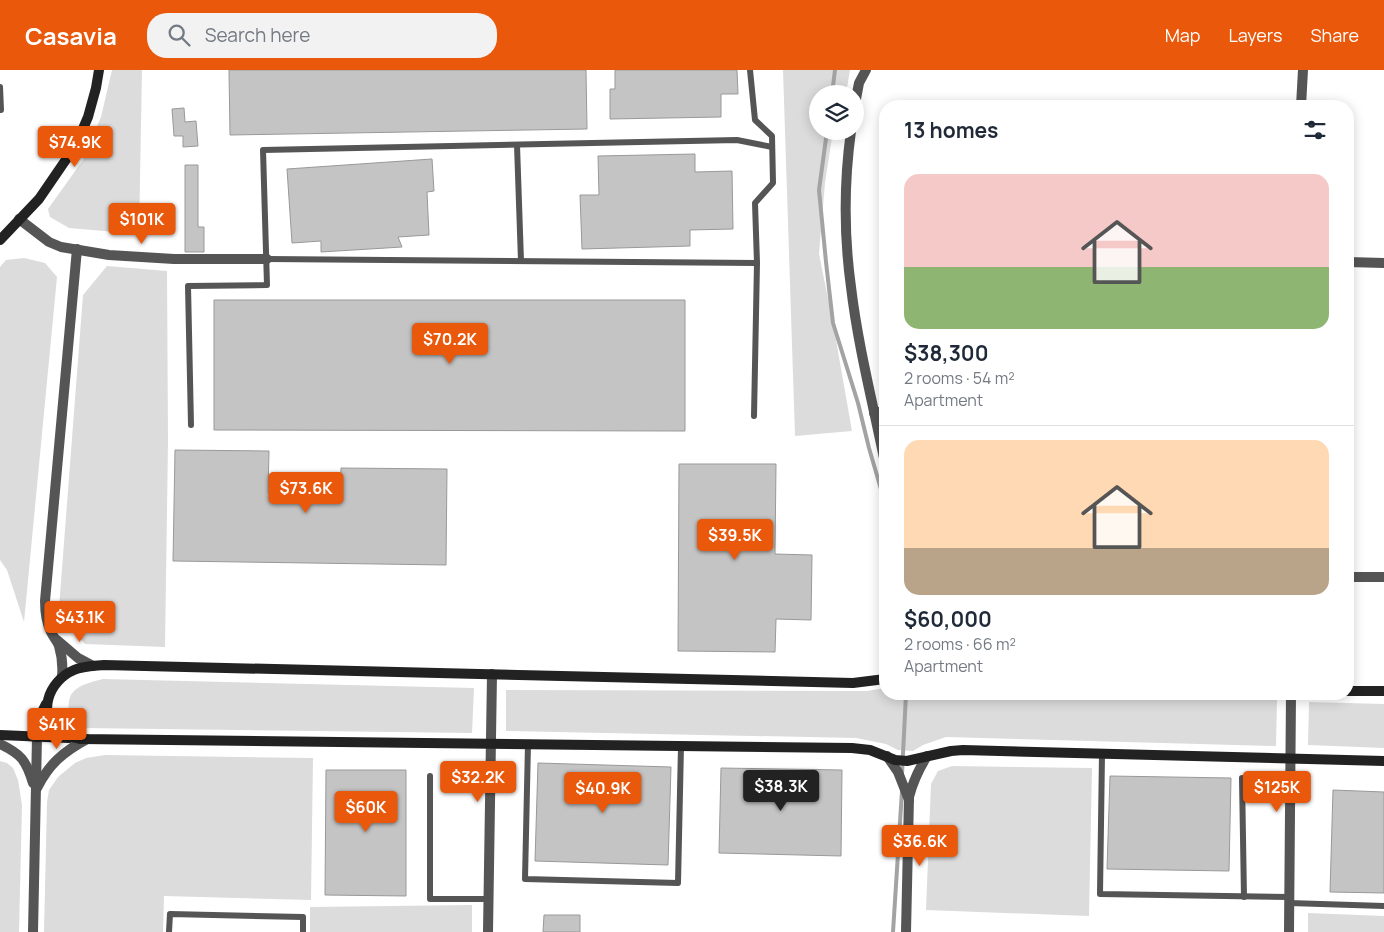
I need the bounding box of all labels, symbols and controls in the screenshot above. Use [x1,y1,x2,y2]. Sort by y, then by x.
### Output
search box [147,13,497,58]
text: Casavia [25,19,117,52]
icon: search [165,21,193,49]
text: Search here [205,22,310,48]
text: Map [1165,23,1200,47]
text: Layers [1228,23,1282,47]
text: Share [1310,23,1359,47]
map controls [809,85,864,140]
button: layers [809,85,864,140]
text: 13 homes [904,116,998,144]
icon: filters [1301,116,1329,144]
pin: $74.9K [34,126,116,168]
text: $74.9K [49,131,101,153]
pin: $101K [107,202,177,245]
icon: home [1072,207,1162,297]
text: $101K [120,208,164,230]
pin: $70.2K [409,322,491,365]
text: $70.2K [423,328,477,350]
text: $38,300 [904,339,988,367]
text: 2 rooms · 54 m² [904,367,1015,389]
text: Apartment [904,389,983,411]
pin: $73.6K [265,472,347,514]
icon: home [1072,472,1162,562]
text: $73.6K [279,477,333,499]
pin: $39.5K [694,518,776,561]
text: $39.5K [708,524,762,546]
pin: $43.1K [39,600,121,643]
text: $60,000 [904,605,992,633]
text: $43.1K [55,606,105,628]
text: 2 rooms · 66 m² [904,633,1016,655]
text: Apartment [904,655,983,677]
pin: $41K [27,708,87,750]
text: $41K [38,713,76,735]
pin: $32.2K [437,760,519,803]
text: $32.2K [451,766,505,788]
pin: $38.3K [740,770,822,812]
pin: $125K [1242,770,1312,813]
pin: $40.9K [562,772,644,814]
text: $38.3K [754,775,808,797]
text: $125K [1254,776,1300,798]
text: $40.9K [575,777,631,799]
pin: $60K [336,790,396,833]
text: $60K [346,796,386,818]
pin: $36.6K [879,824,961,867]
text: $36.6K [893,830,947,852]

